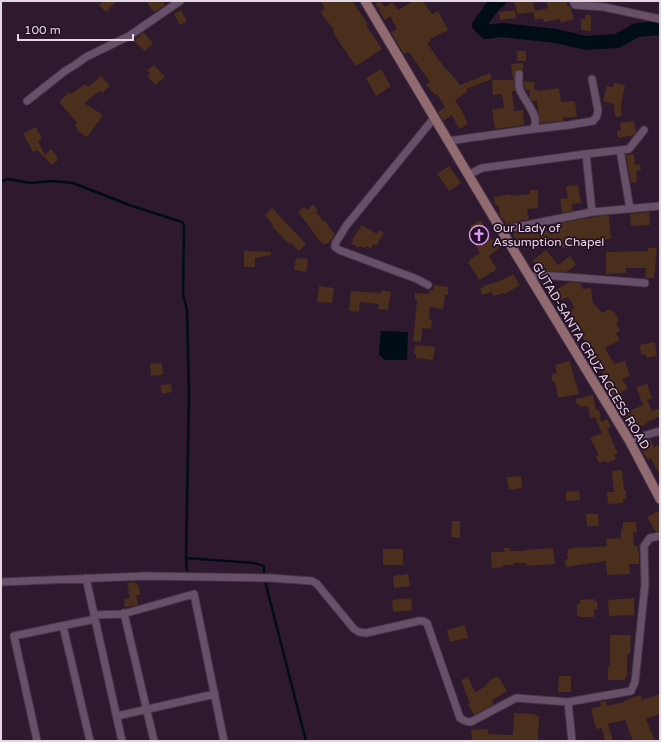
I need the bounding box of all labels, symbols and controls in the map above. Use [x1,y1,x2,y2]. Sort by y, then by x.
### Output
scale bar [18,16,133,42]
text: 100 m [24,23,61,37]
place label: Our Lady of Assumption Chapel [493,221,604,249]
church icon: Our Lady of Assumption Chapel [468,224,490,246]
street label: GUTAD-SANTA CRUZ ACCESS ROAD [529,260,653,452]

